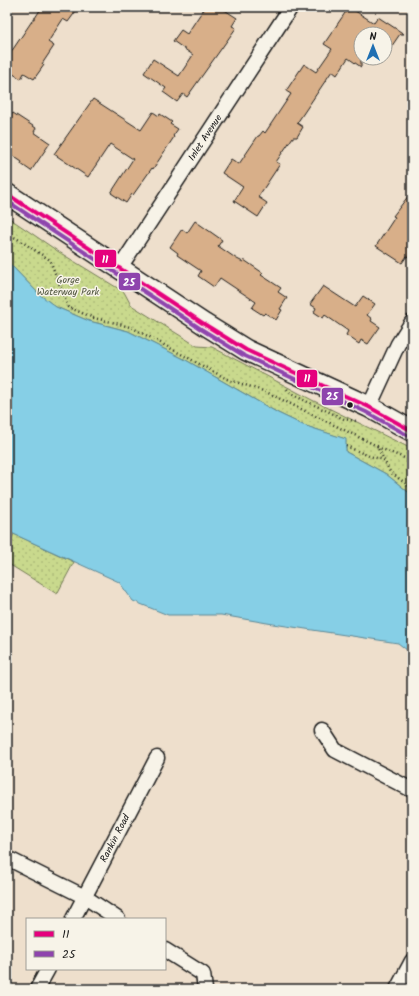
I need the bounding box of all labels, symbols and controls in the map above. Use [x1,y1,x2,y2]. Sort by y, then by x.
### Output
north arrow [353,26,393,66]
text: N [370,28,377,46]
street label: Inlet Avenue [184,111,227,164]
line badge: 11 [94,249,117,268]
text: 11 [102,251,109,269]
park label: Gorge Waterway Park [37,272,100,300]
line badge: 25 [118,272,141,291]
text: 25 [123,274,136,292]
line badge: 11 [296,369,318,388]
text: 11 [304,370,311,388]
line badge: 25 [321,387,344,406]
text: 25 [326,388,339,406]
unlabelled marker [345,400,355,410]
street label: Rankin Road [96,810,135,865]
legend [26,918,166,970]
text: 11 [62,925,70,944]
text: 25 [62,945,77,964]

